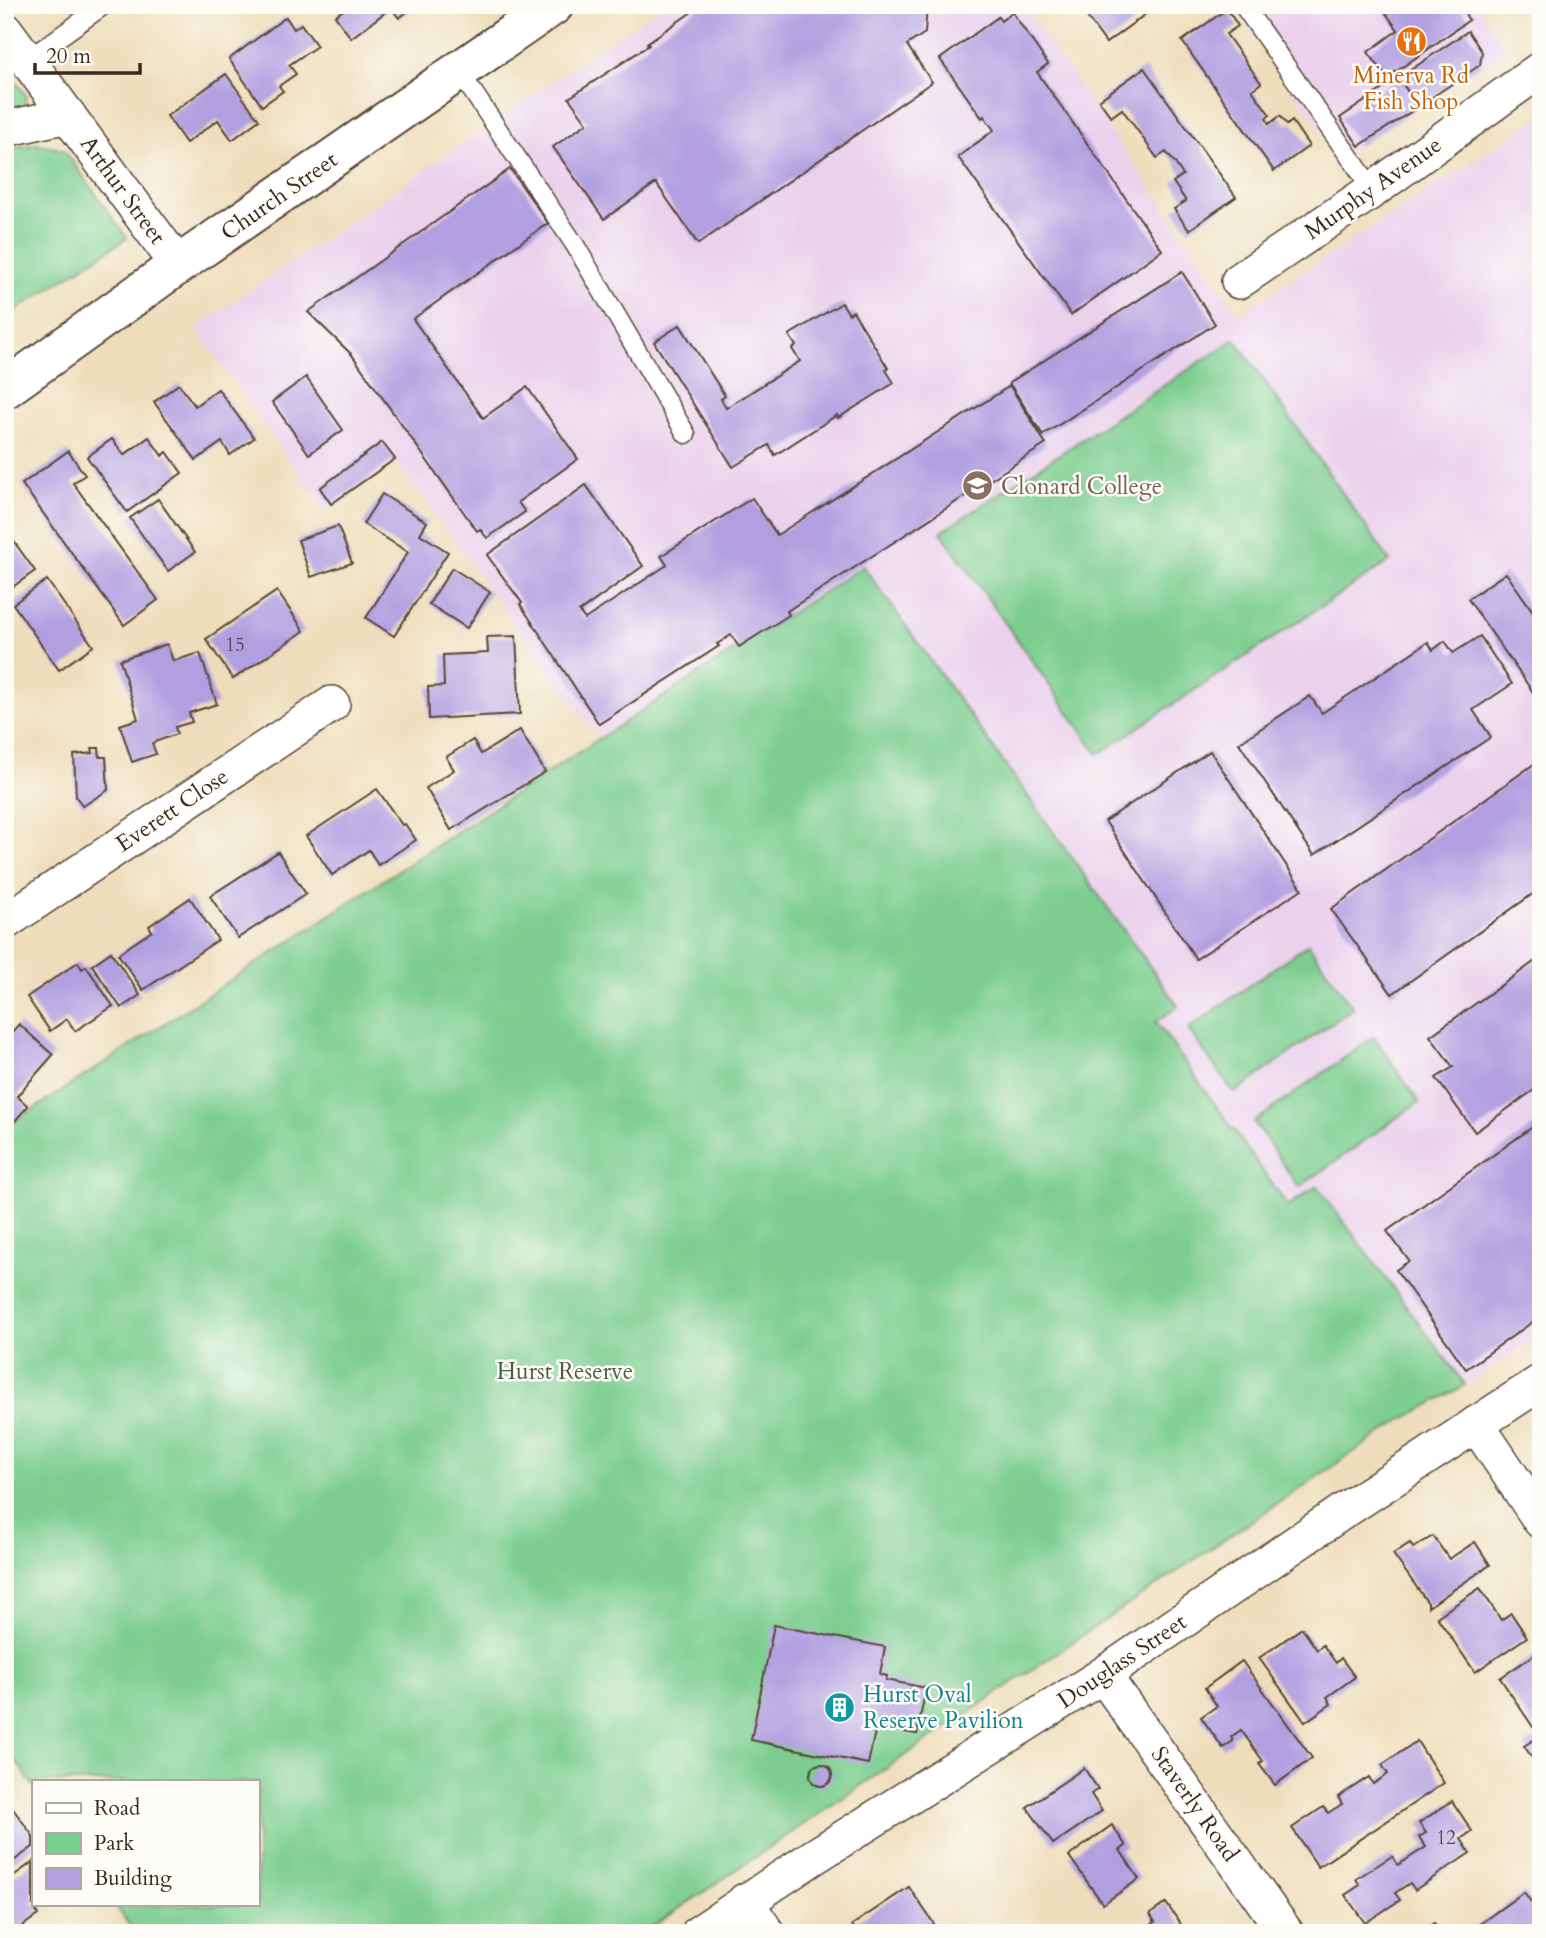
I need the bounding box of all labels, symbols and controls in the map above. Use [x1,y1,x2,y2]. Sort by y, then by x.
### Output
restaurant icon: Minerva Rd Fish Shop [1394,24,1428,58]
scale bar [35,32,140,76]
text: 20 m [46,42,91,71]
place label: Minerva Rd Fish Shop [1353,60,1470,117]
street label: Arthur Street [73,129,173,251]
street label: Murphy Avenue [1298,129,1448,247]
street label: Church Street [214,144,344,248]
school or university icon: Clonard College [961,469,995,503]
place label: Clonard College [1001,471,1162,502]
house number: 15 [225,632,245,658]
street label: Everett Close [110,761,234,859]
park label: Hurst Reserve [497,1356,633,1387]
street label: Douglass Street [1051,1606,1193,1716]
place label: Hurst Oval Reserve Pavilion [863,1679,1024,1736]
building icon: Hurst Oval Reserve Pavilion [823,1690,857,1724]
street label: Staverly Road [1144,1740,1247,1868]
legend [32,1780,259,1906]
text: Road [94,1794,140,1823]
house number: 12 [1436,1825,1456,1851]
text: Park [94,1829,135,1858]
text: Building [94,1864,172,1893]

